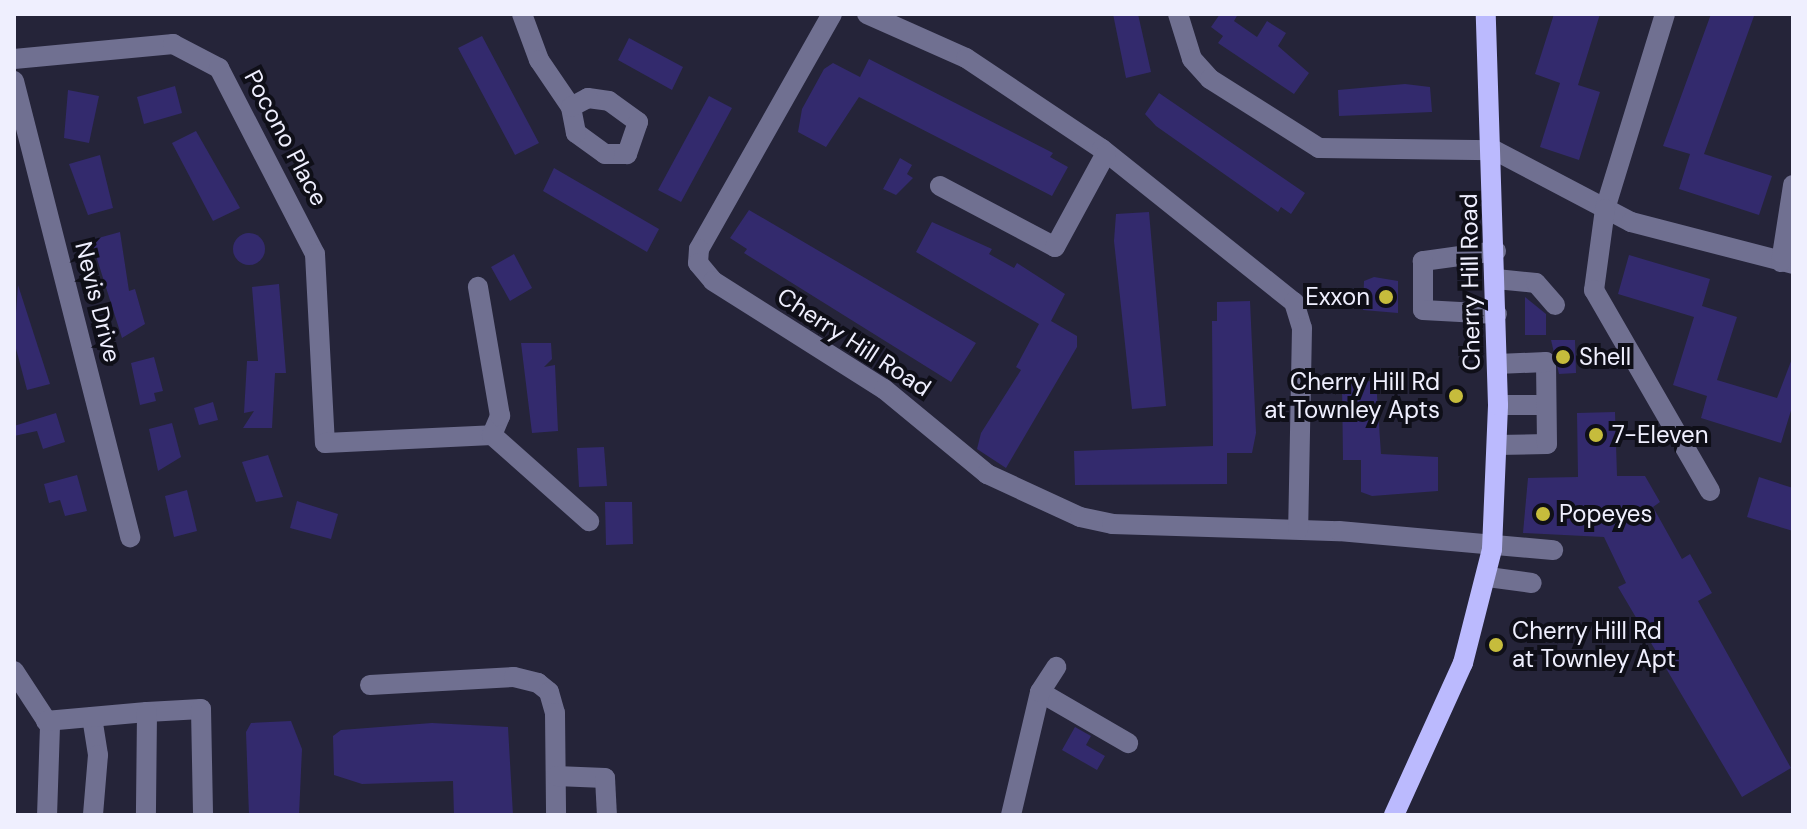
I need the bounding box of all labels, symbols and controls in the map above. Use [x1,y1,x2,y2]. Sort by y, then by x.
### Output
street label: Pocono Place [238,65,334,211]
street label: Cherry Hill Road [1454,193,1486,371]
street label: Nevis Drive [69,239,127,365]
street label: Cherry Hill Road [772,282,936,402]
place label: Exxon [1305,283,1370,311]
marker: Exxon [1377,288,1395,306]
place label: Shell [1579,343,1631,371]
marker: Shell [1554,348,1572,366]
place label: Cherry Hill Rd at Townley Apts [1264,368,1440,424]
marker: Cherry Hill Rd at Townley Apts [1447,387,1465,405]
place label: 7-Eleven [1612,421,1709,449]
marker: 7-Eleven [1587,426,1605,444]
place label: Popeyes [1559,500,1653,528]
marker: Popeyes [1534,505,1552,523]
place label: Cherry Hill Rd at Townley Apt [1512,617,1676,673]
marker: Cherry Hill Rd at Townley Apt [1487,636,1505,654]

